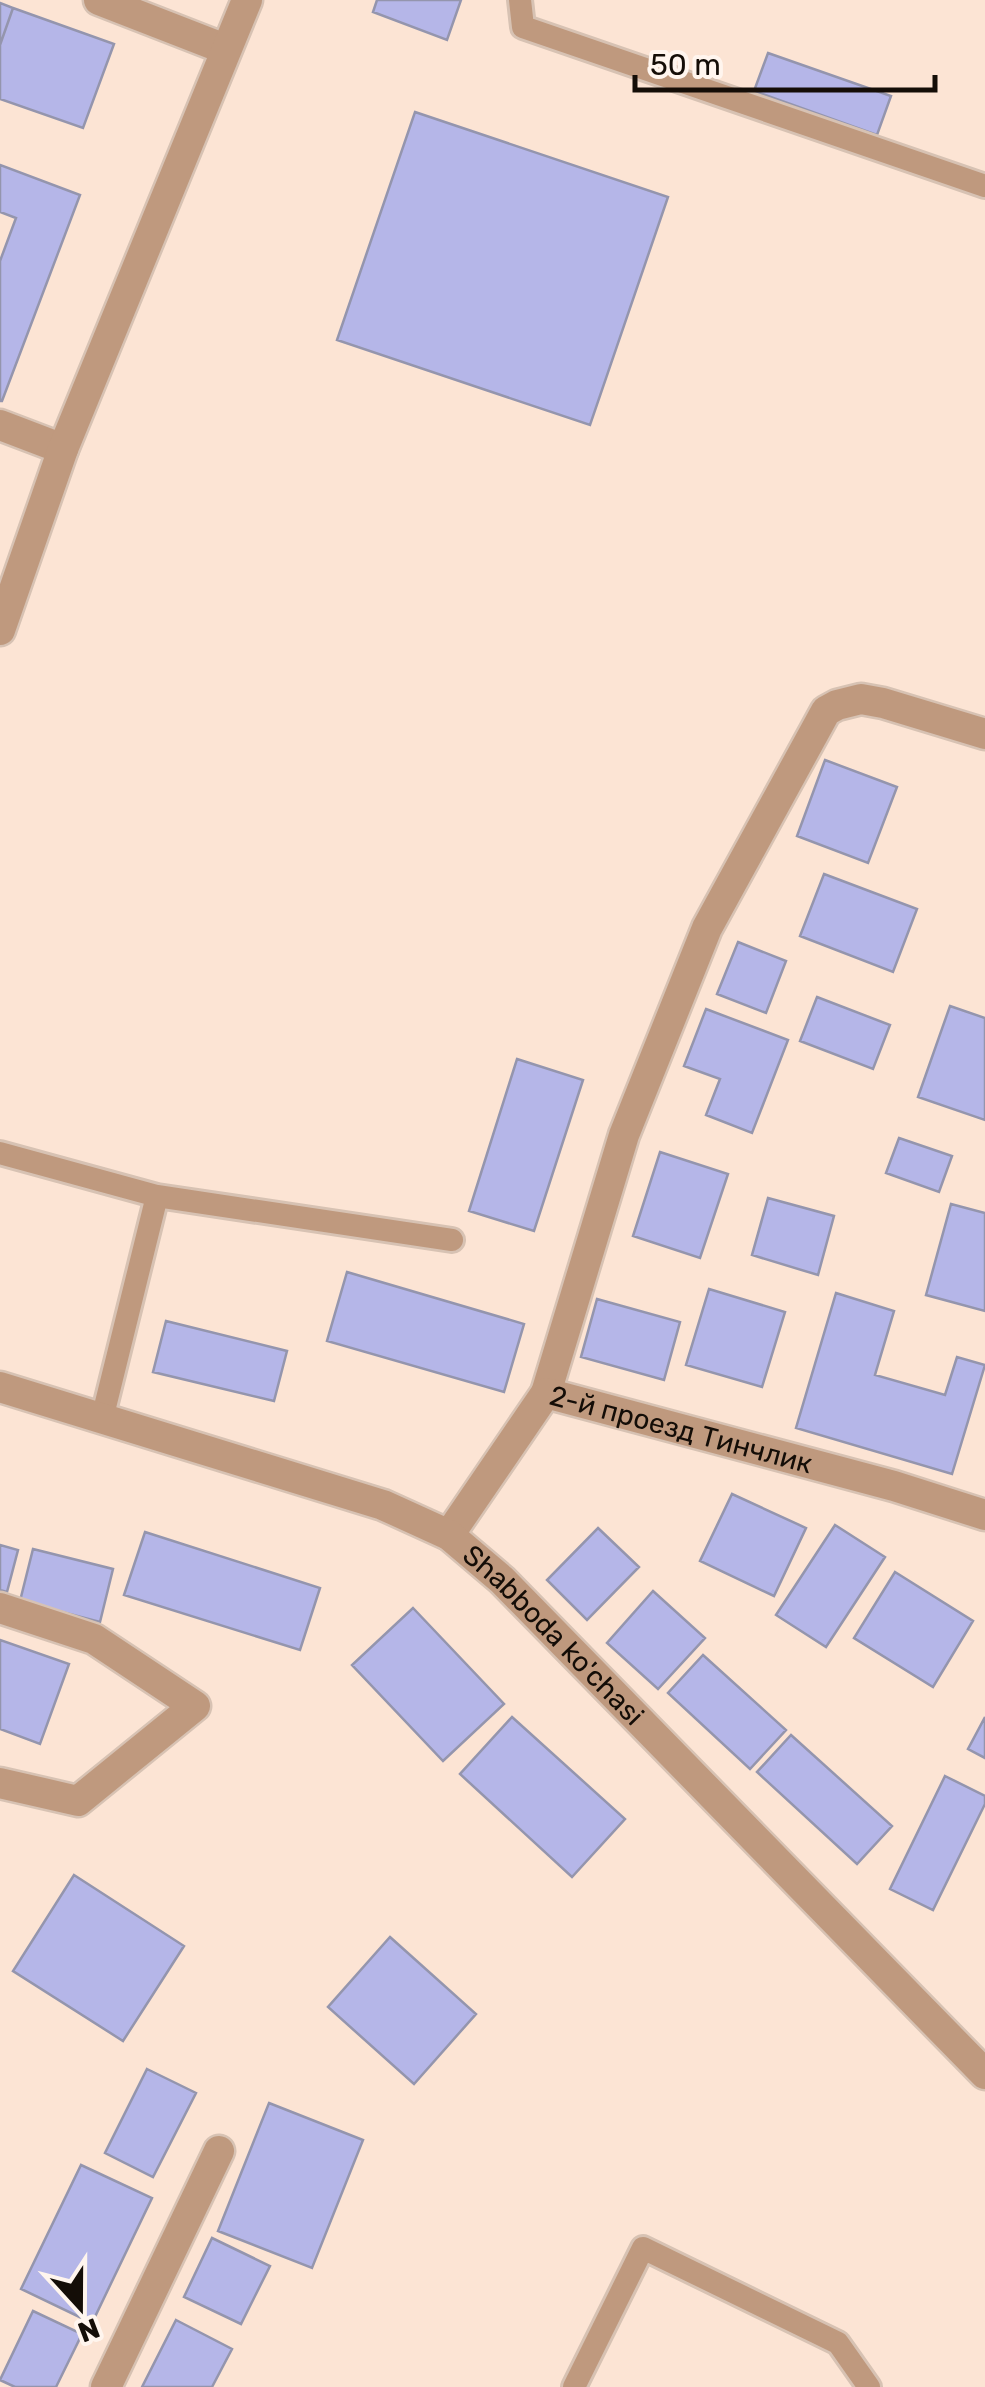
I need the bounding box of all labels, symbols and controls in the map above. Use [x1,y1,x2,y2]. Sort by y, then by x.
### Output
scale bar [635,30,935,92]
text: 50 m [650,47,721,83]
street label: 2-й проезд Тинчлик [546,1378,816,1480]
street label: Shabboda ko'chasi [457,1538,651,1732]
north arrow [30,2257,130,2357]
text: N [73,2311,104,2349]

